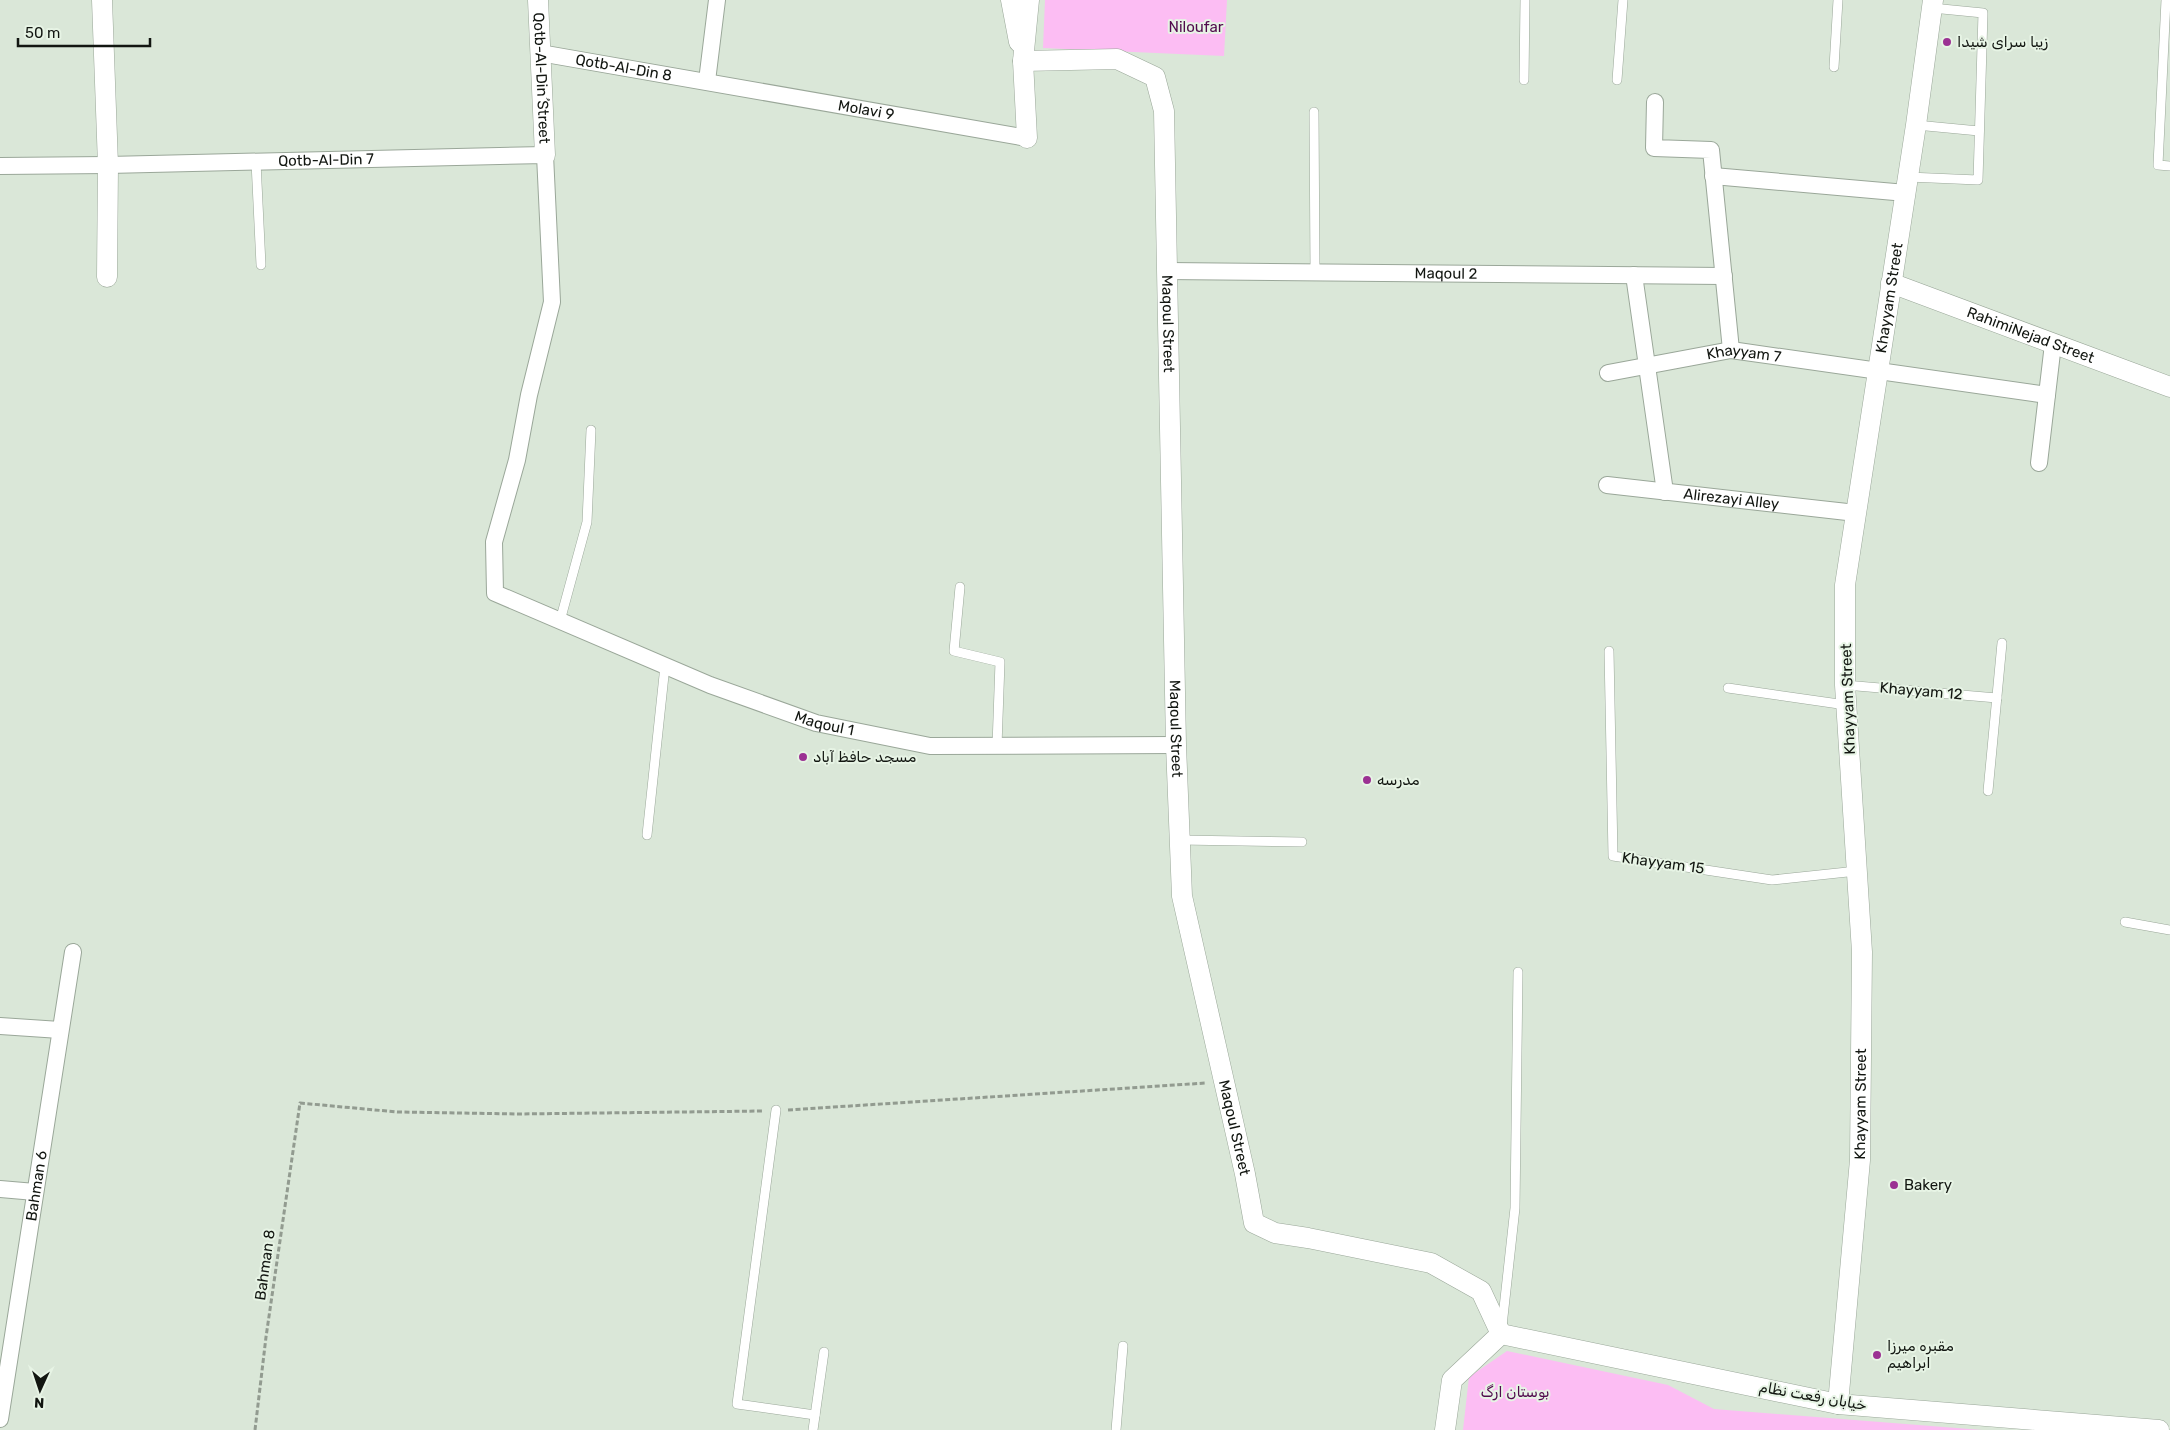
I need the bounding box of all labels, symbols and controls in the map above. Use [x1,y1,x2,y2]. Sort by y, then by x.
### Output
street label: Qotb-Al-Din ُStreet [530,12,553,144]
scale bar [18,15,150,47]
park label: Niloufar [1169,18,1224,36]
text: 50 m [25,24,60,42]
place label: زیبا سرای شیدا [1957,33,2048,51]
marker: زیبا سرای شیدا [1941,36,1953,48]
street label: Qotb-Al-Din 8 [574,50,673,85]
street label: Molavi 9 [837,96,896,124]
street label: Qotb-Al-Din 7 [278,150,374,170]
street label: Khayyam Street [1872,241,1907,354]
street label: Maqoul 2 [1414,264,1478,283]
street label: Maqoul Street [1158,275,1178,373]
street label: RahimiNejad Street [1964,303,2097,367]
street label: Khayyam 7 [1705,341,1783,366]
street label: Alirezayi Alley [1682,485,1780,513]
street label: Khayyam Street [1837,643,1859,755]
street label: Khayyam 12 [1879,678,1963,704]
street label: Maqoul Street [1166,680,1186,778]
street label: Maqoul 1 [792,707,855,739]
place label: مسجد حافظ آباد [813,748,916,766]
marker: مسجد حافظ آباد [797,751,809,763]
place label: مدرسه [1377,771,1420,789]
marker: مدرسه [1361,774,1373,786]
street label: Khayyam 15 [1621,848,1706,878]
street label: Khayyam Street [1851,1048,1870,1160]
street label: Maqoul Street [1215,1078,1254,1177]
street label: Bahman 6 [22,1149,51,1222]
place label: Bakery [1904,1176,1952,1194]
marker: Bakery [1888,1179,1900,1191]
street label: Bahman 8 [251,1228,279,1302]
place label: مقبره میرزا ابراهیم [1887,1337,1954,1373]
marker: مقبره میرزا ابراهیم [1871,1349,1883,1361]
north arrow [15,1365,65,1415]
street label: خیابان رفعت نظام [1758,1378,1868,1415]
park label: بوستان ارگ [1480,1383,1550,1401]
text: N [34,1394,45,1411]

